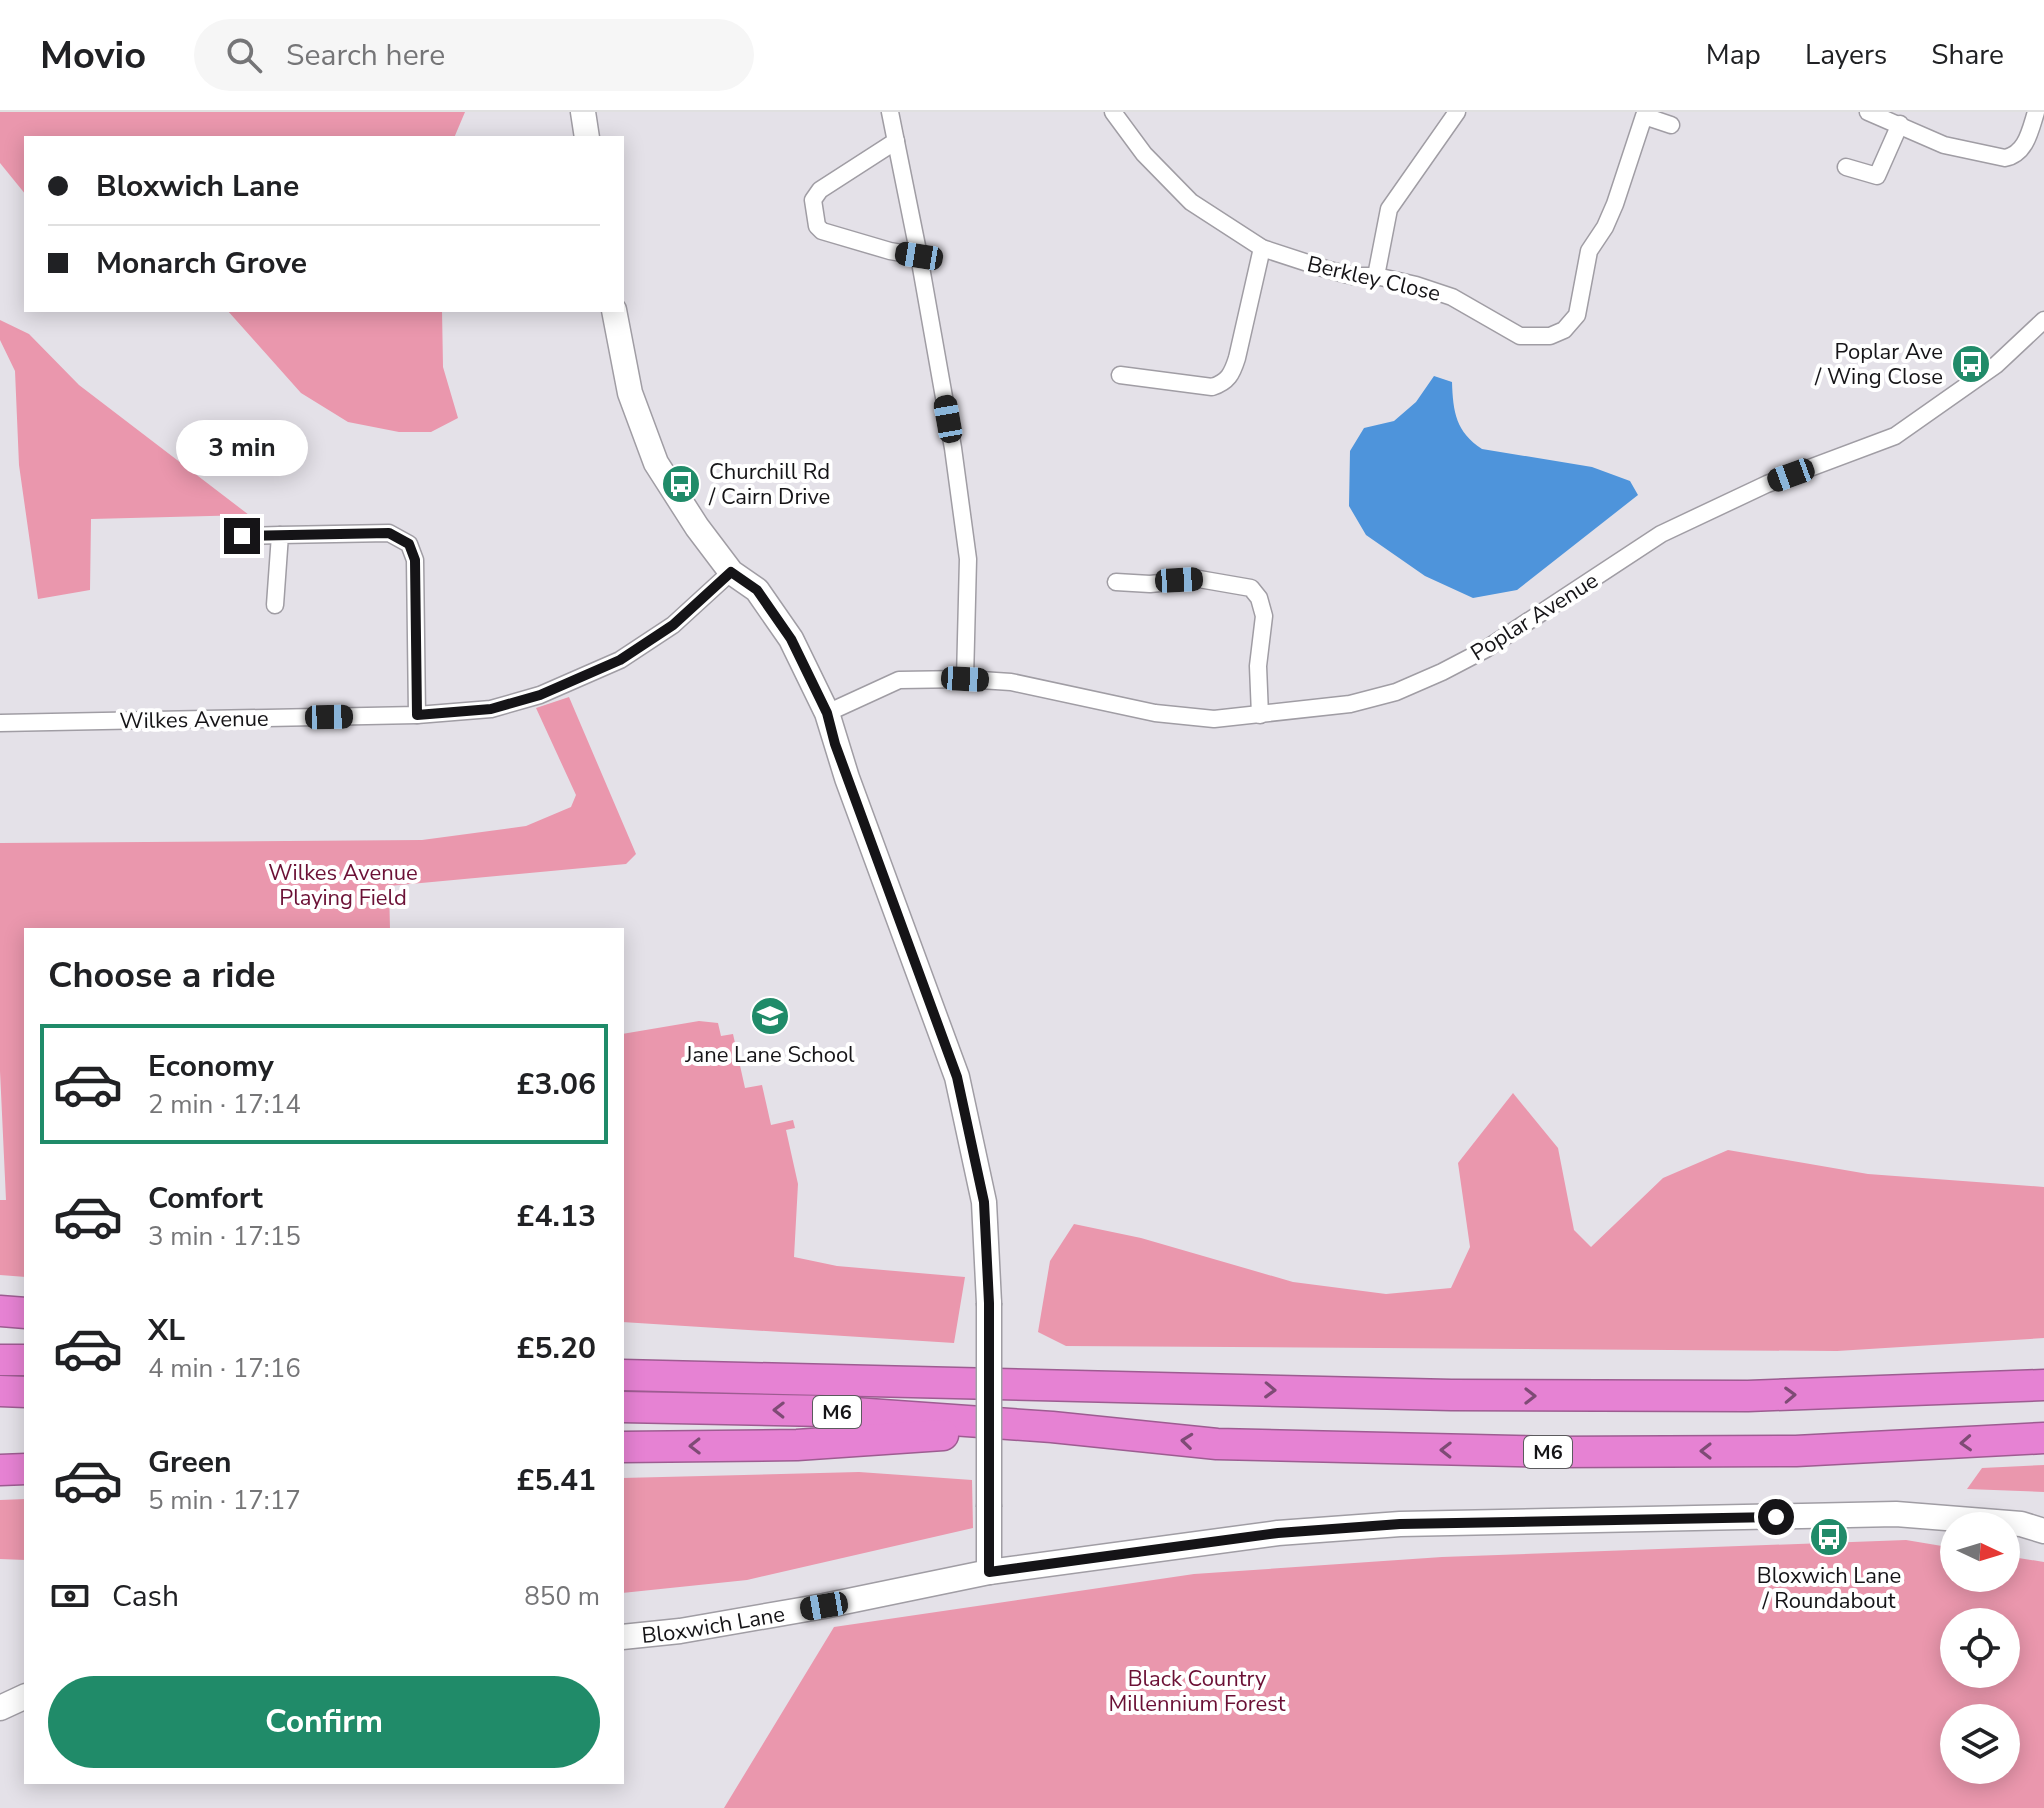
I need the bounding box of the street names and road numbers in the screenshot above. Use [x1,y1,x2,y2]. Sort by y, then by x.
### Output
street label: Berkley Close [1304,249,1443,309]
street label: Poplar Avenue [1465,566,1604,668]
street label: Wilkes Avenue [119,704,269,736]
road number: M6 [813,1396,861,1428]
road number: M6 [1524,1436,1572,1468]
street label: Bloxwich Lane [640,1599,787,1651]

